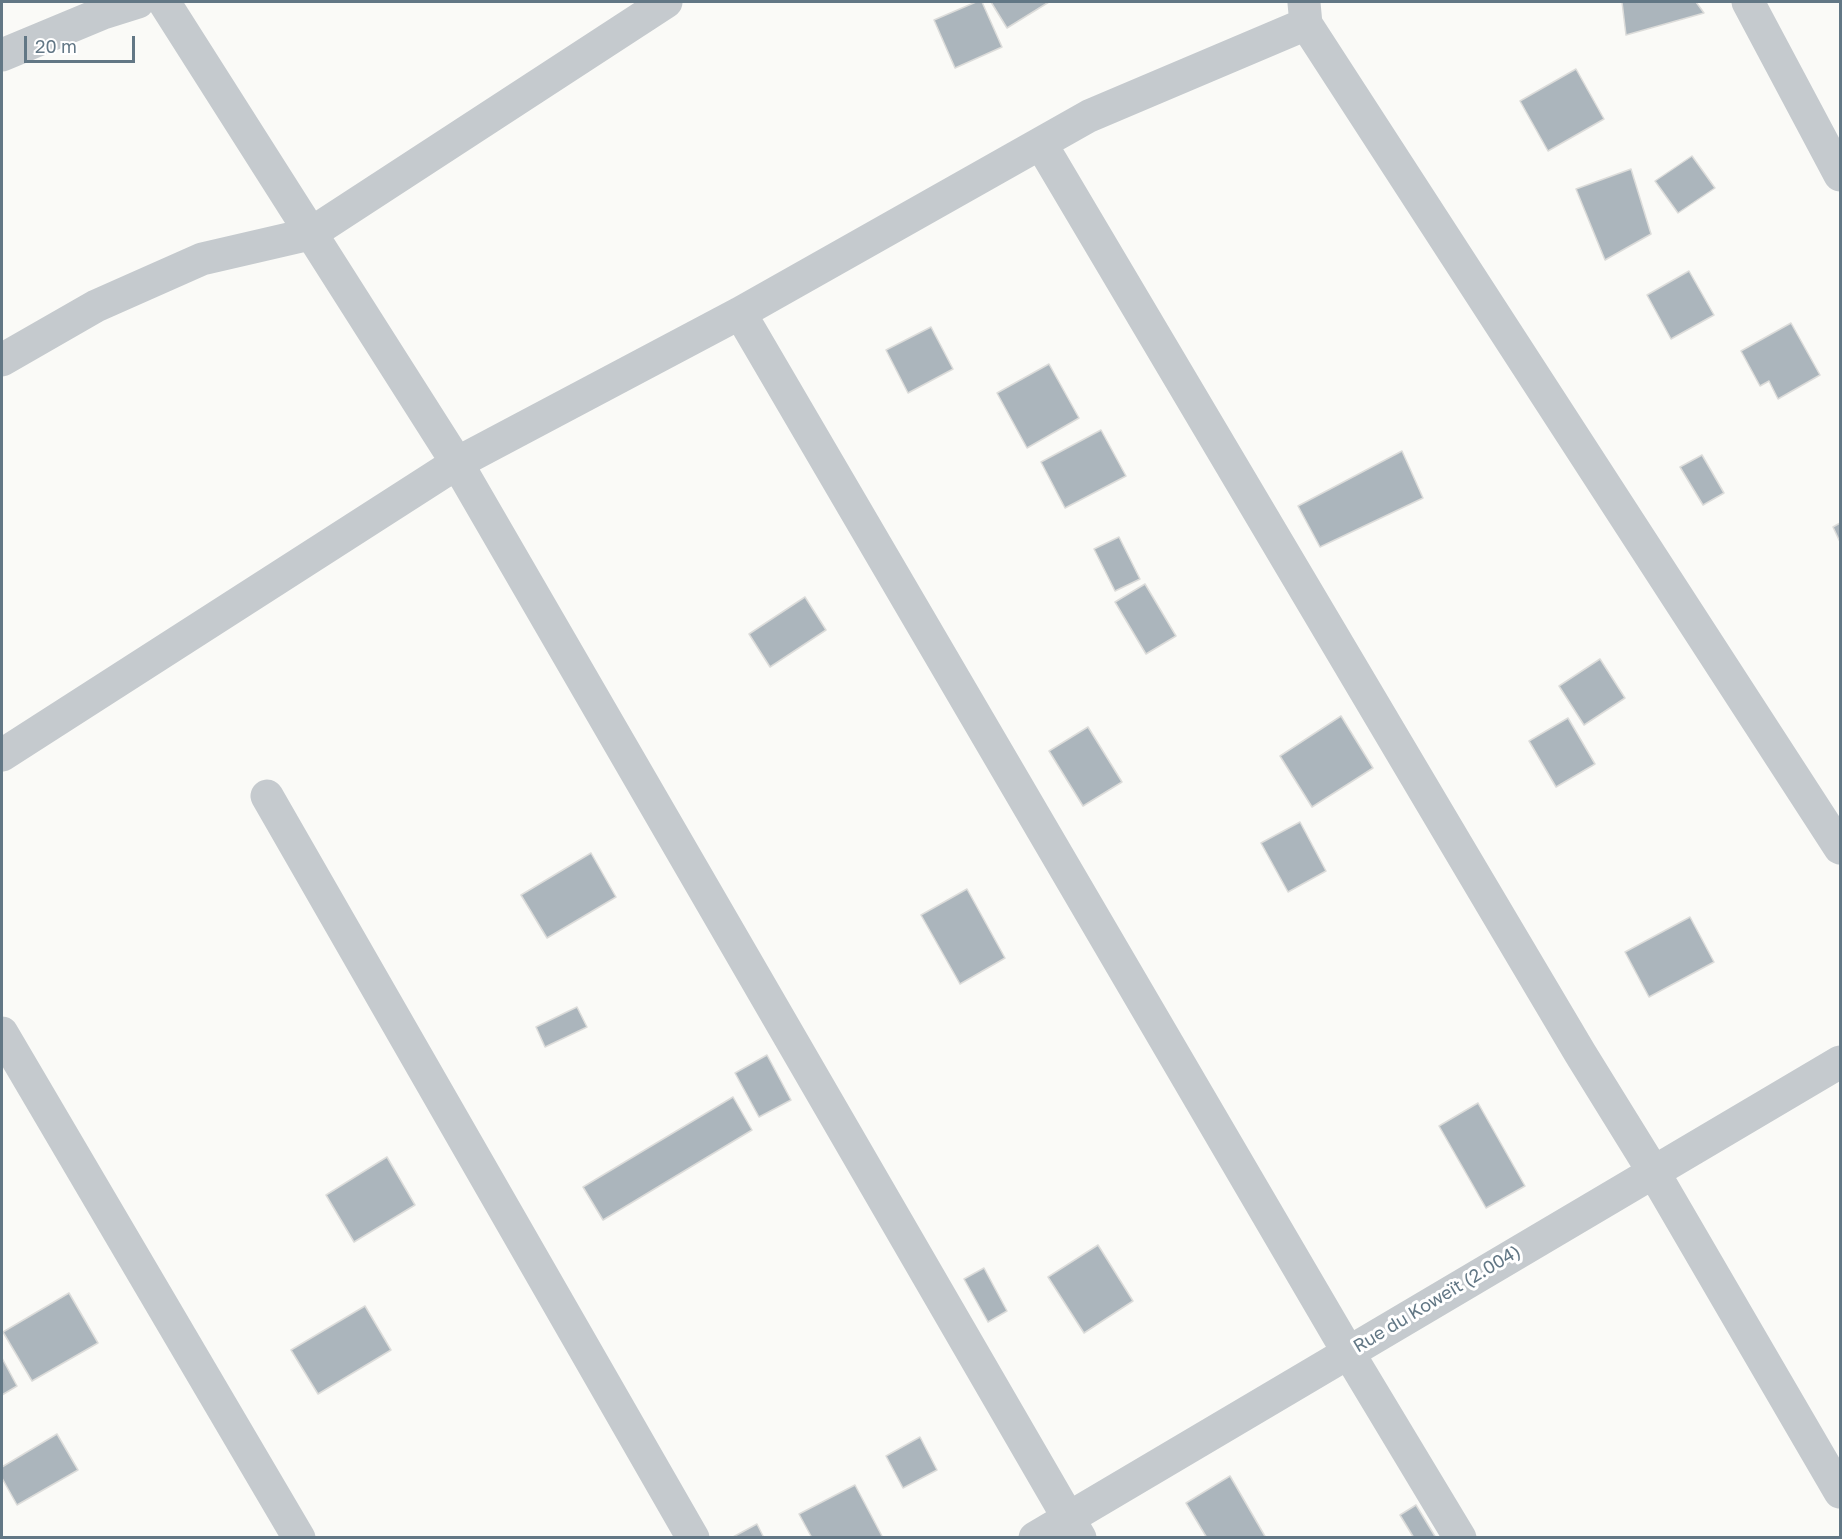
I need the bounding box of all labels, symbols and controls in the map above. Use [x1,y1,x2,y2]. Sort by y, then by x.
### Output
scale bar [27,24,138,62]
text: 20 m [35,35,77,57]
street label: Rue du Koweït (2.004) [1350,1241,1524,1357]

